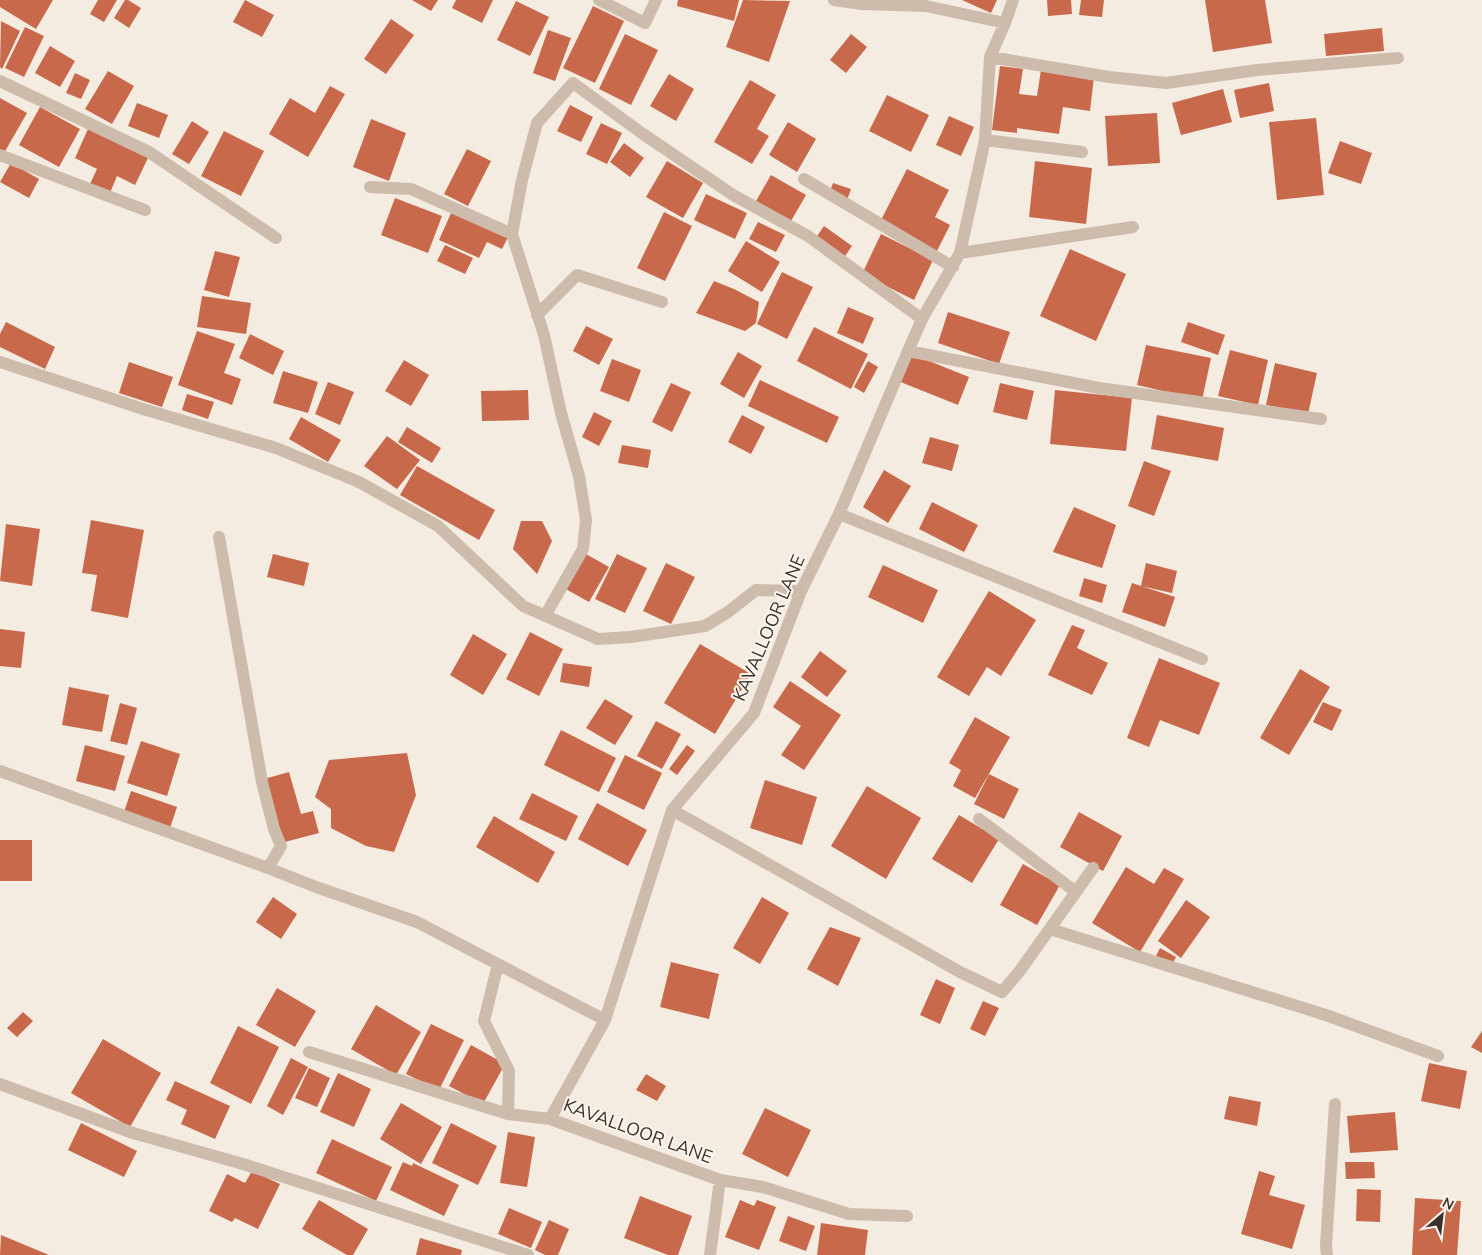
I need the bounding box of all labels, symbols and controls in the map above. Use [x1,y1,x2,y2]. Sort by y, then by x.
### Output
street label: KAVALLOOR LANE [727,551,811,705]
street label: KAVALLOOR LANE [560,1093,716,1169]
north arrow [1417,1190,1467,1240]
text: N [1439,1193,1457,1215]

